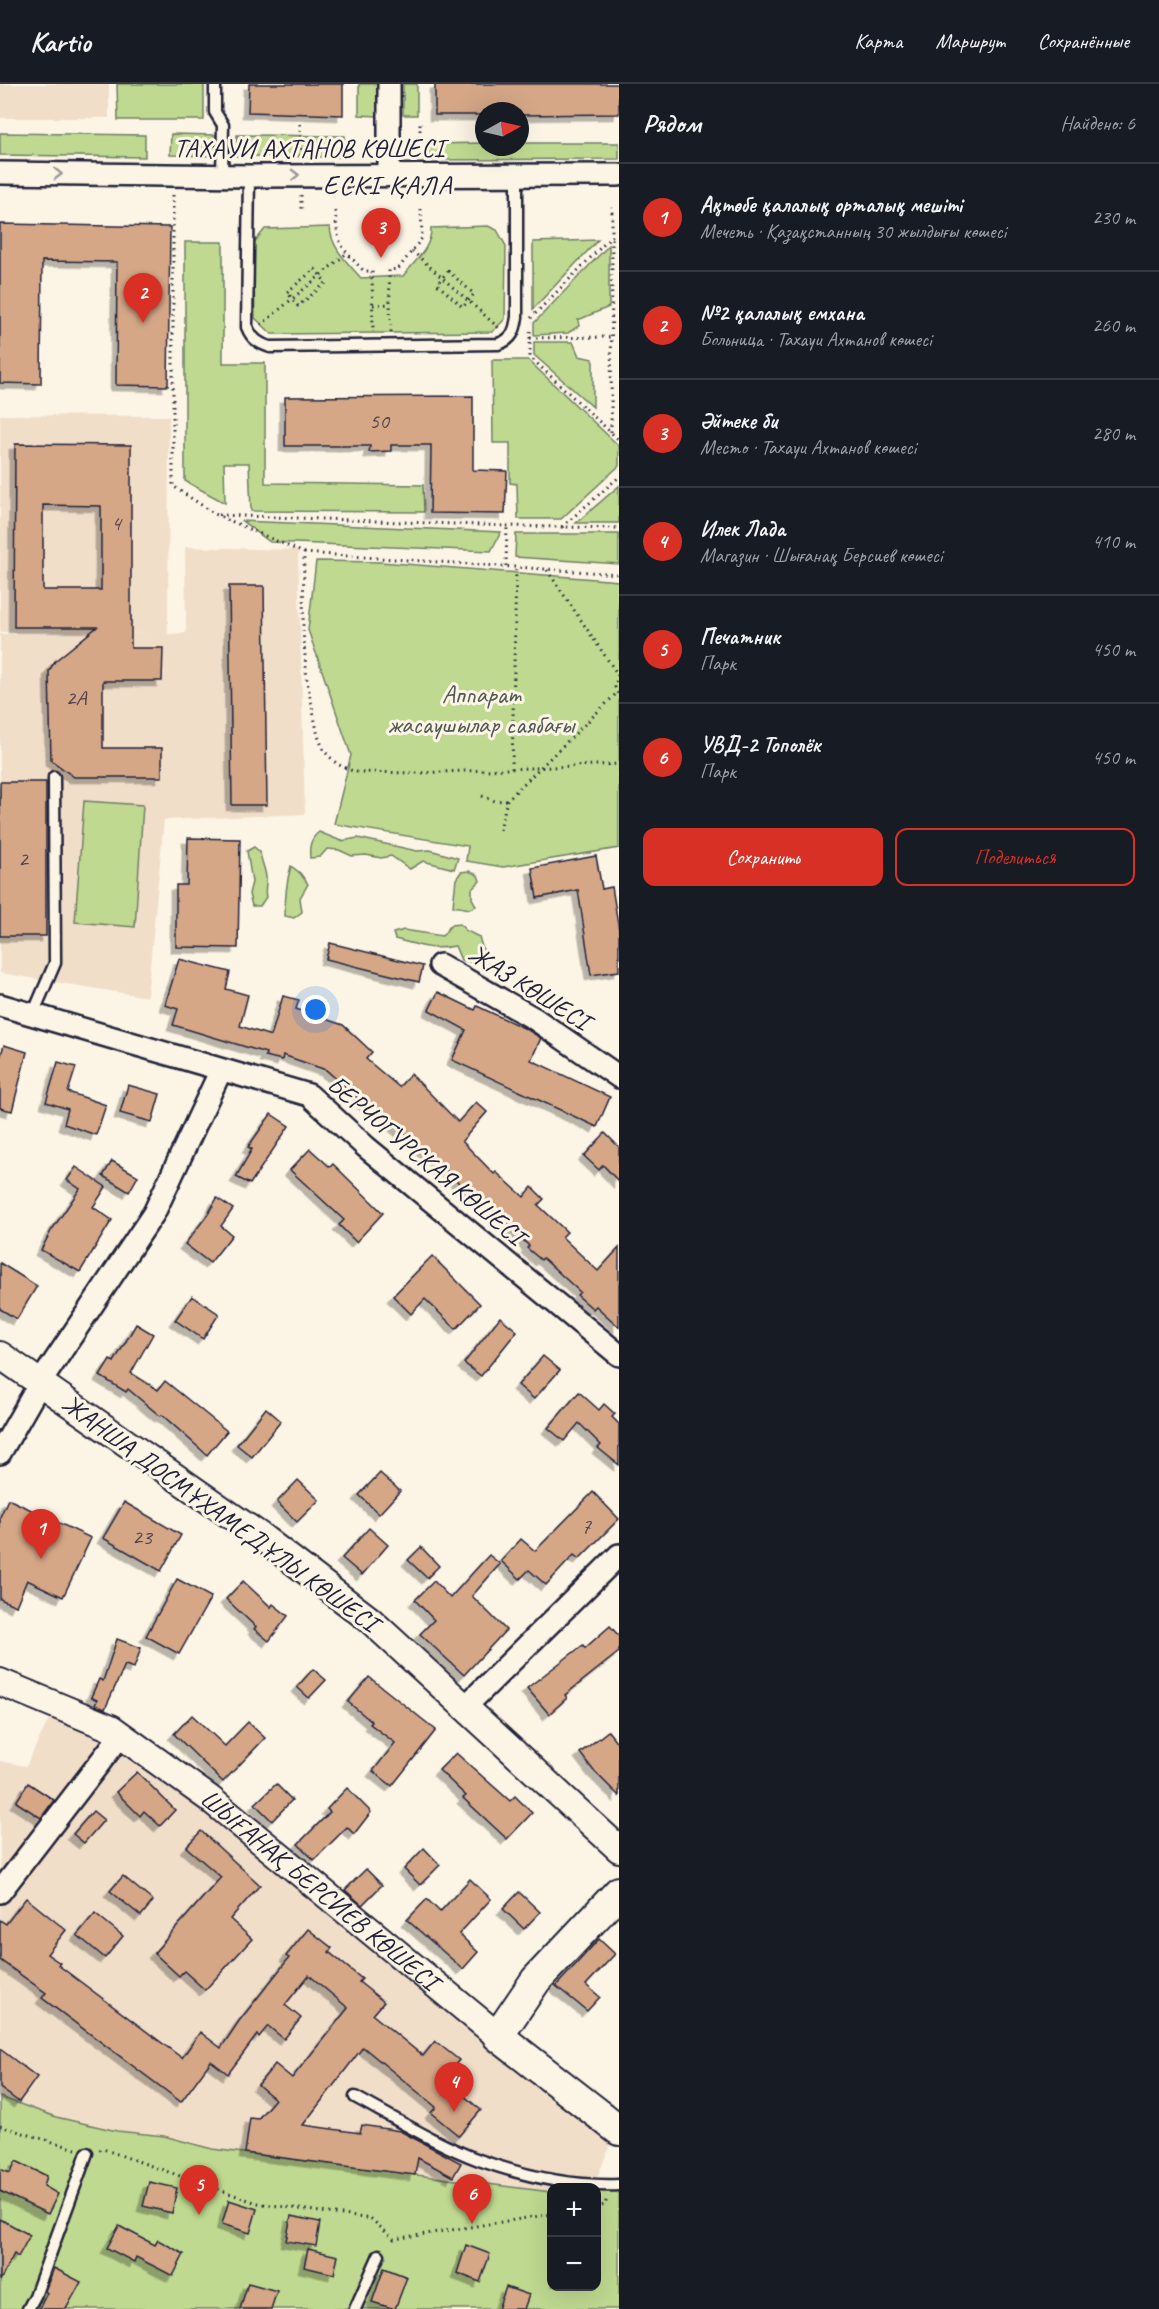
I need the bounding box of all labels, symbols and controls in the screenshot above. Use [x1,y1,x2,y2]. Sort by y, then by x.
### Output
text: Kartio [30,24,91,59]
text: Карта [854,28,903,54]
text: Маршрут [936,28,1005,54]
text: Сохранённые [1038,28,1129,54]
north arrow [475,102,529,156]
text: Рядом [643,107,701,140]
text: Найдено: 6 [1060,111,1135,136]
street label: ТАХАУИ АХТАНОВ КӨШЕСІ [174,132,450,165]
one-way arrow [54,168,63,180]
district label: ЕСКІ ҚАЛА [323,168,453,202]
one-way arrow [291,169,300,181]
text: Ақтөбе қалалық орталық мешіті [700,191,962,219]
text: 1 [658,205,667,230]
text: 230 m [1092,205,1135,230]
pin: 3 [362,208,400,258]
text: Мечеть · Қазақстанның 30 жылдығы көшесі [700,219,1006,244]
pin: 2 [124,274,162,323]
text: №2 қалалық емхана [700,299,864,327]
text: 2 [658,313,667,338]
text: 260 m [1092,313,1135,338]
text: Больница · Тахауи Ахтанов көшесі [700,327,932,352]
house number: 50 [369,407,391,435]
text: Әйтеке би [700,407,778,435]
text: 3 [658,421,667,446]
text: 280 m [1092,421,1135,446]
text: Место · Тахауи Ахтанов көшесі [700,435,916,460]
house number: 4 [111,509,123,537]
text: Илек Лада [700,515,785,543]
text: 4 [658,529,667,554]
text: 410 m [1092,529,1135,554]
text: Магазин · Шығанақ Берсиев көшесі [700,543,942,568]
text: Печатник [700,623,780,651]
text: 5 [658,637,667,662]
text: 450 m [1092,637,1135,662]
text: Парк [700,651,736,676]
park label: Аппарат жасаушылар саябағы [388,678,576,741]
house number: 2А [66,684,87,712]
text: УВД-2 Тополёк [700,731,820,759]
text: 6 [658,745,667,770]
text: 450 m [1092,745,1135,770]
text: Парк [700,759,736,784]
button: Сохранить [643,828,883,886]
button: Поделиться [895,828,1135,886]
house number: 2 [18,845,30,873]
street label: ЖАЗ КӨШЕСІ [462,937,600,1040]
your location [301,995,330,1024]
street label: БЕРЧОГУРСКАЯ КӨШЕСІ [321,1068,536,1256]
street label: ЖАНША ДОСМҰХАМЕДҰЛЫ КӨШЕСІ [55,1387,389,1642]
pin: 1 [22,1510,60,1559]
house number: 7 [581,1512,592,1540]
house number: 23 [132,1523,154,1551]
street label: ШЫҒАНАҚ БЕРСИЕВ КӨШЕСІ [194,1782,450,2000]
pin: 4 [434,2062,474,2112]
pin: 5 [180,2166,218,2215]
pin: 6 [452,2174,492,2224]
map controls [547,2183,601,2291]
button: + [547,2183,601,2237]
button: − [547,2237,601,2291]

